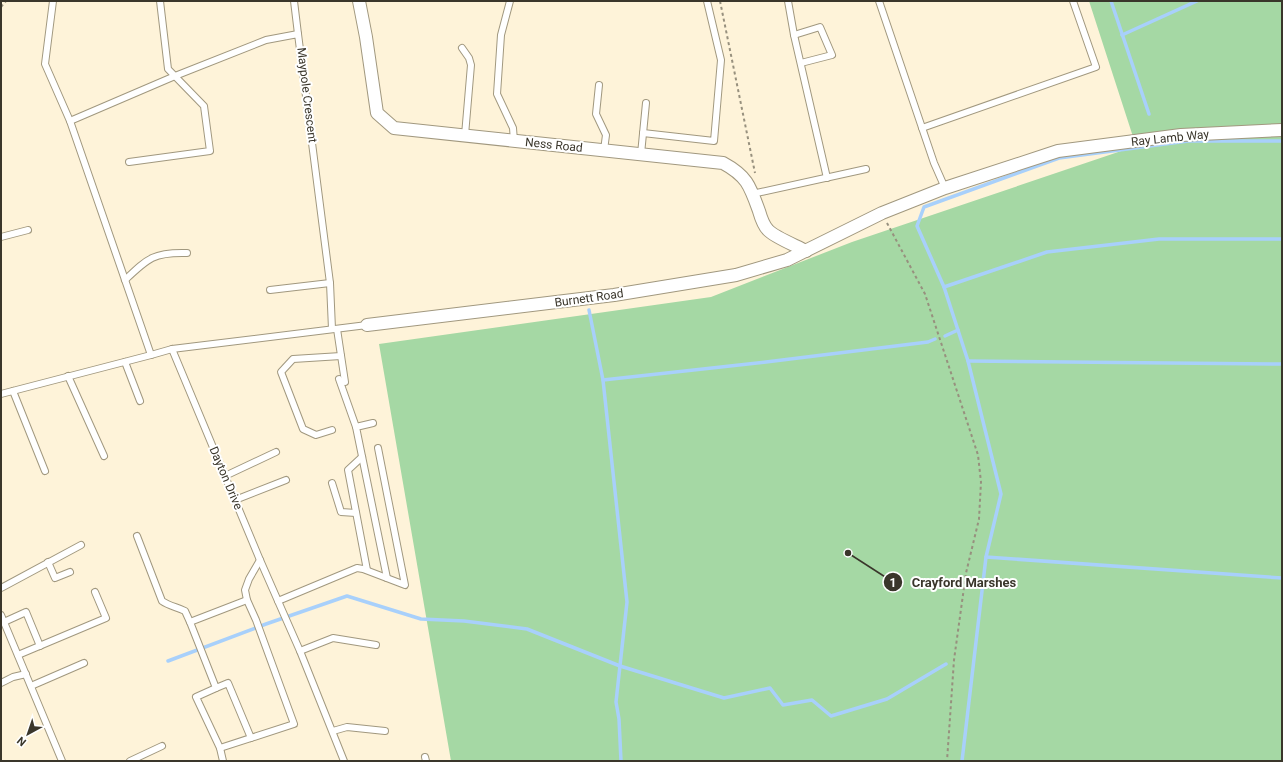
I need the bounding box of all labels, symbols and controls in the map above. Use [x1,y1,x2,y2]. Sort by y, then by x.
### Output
street label: Maypole Crescent [294,47,320,144]
street label: Ray Lamb Way [1130,127,1210,149]
street label: Ness Road [525,135,583,155]
street label: Burnett Road [554,286,624,310]
street label: Dayton Drive [206,444,246,512]
callout: Crayford Marshes [883,570,1024,595]
text: Crayford Marshes [912,575,1017,590]
text: 1 [890,576,896,590]
north arrow [8,714,48,754]
text: N [15,734,29,749]

